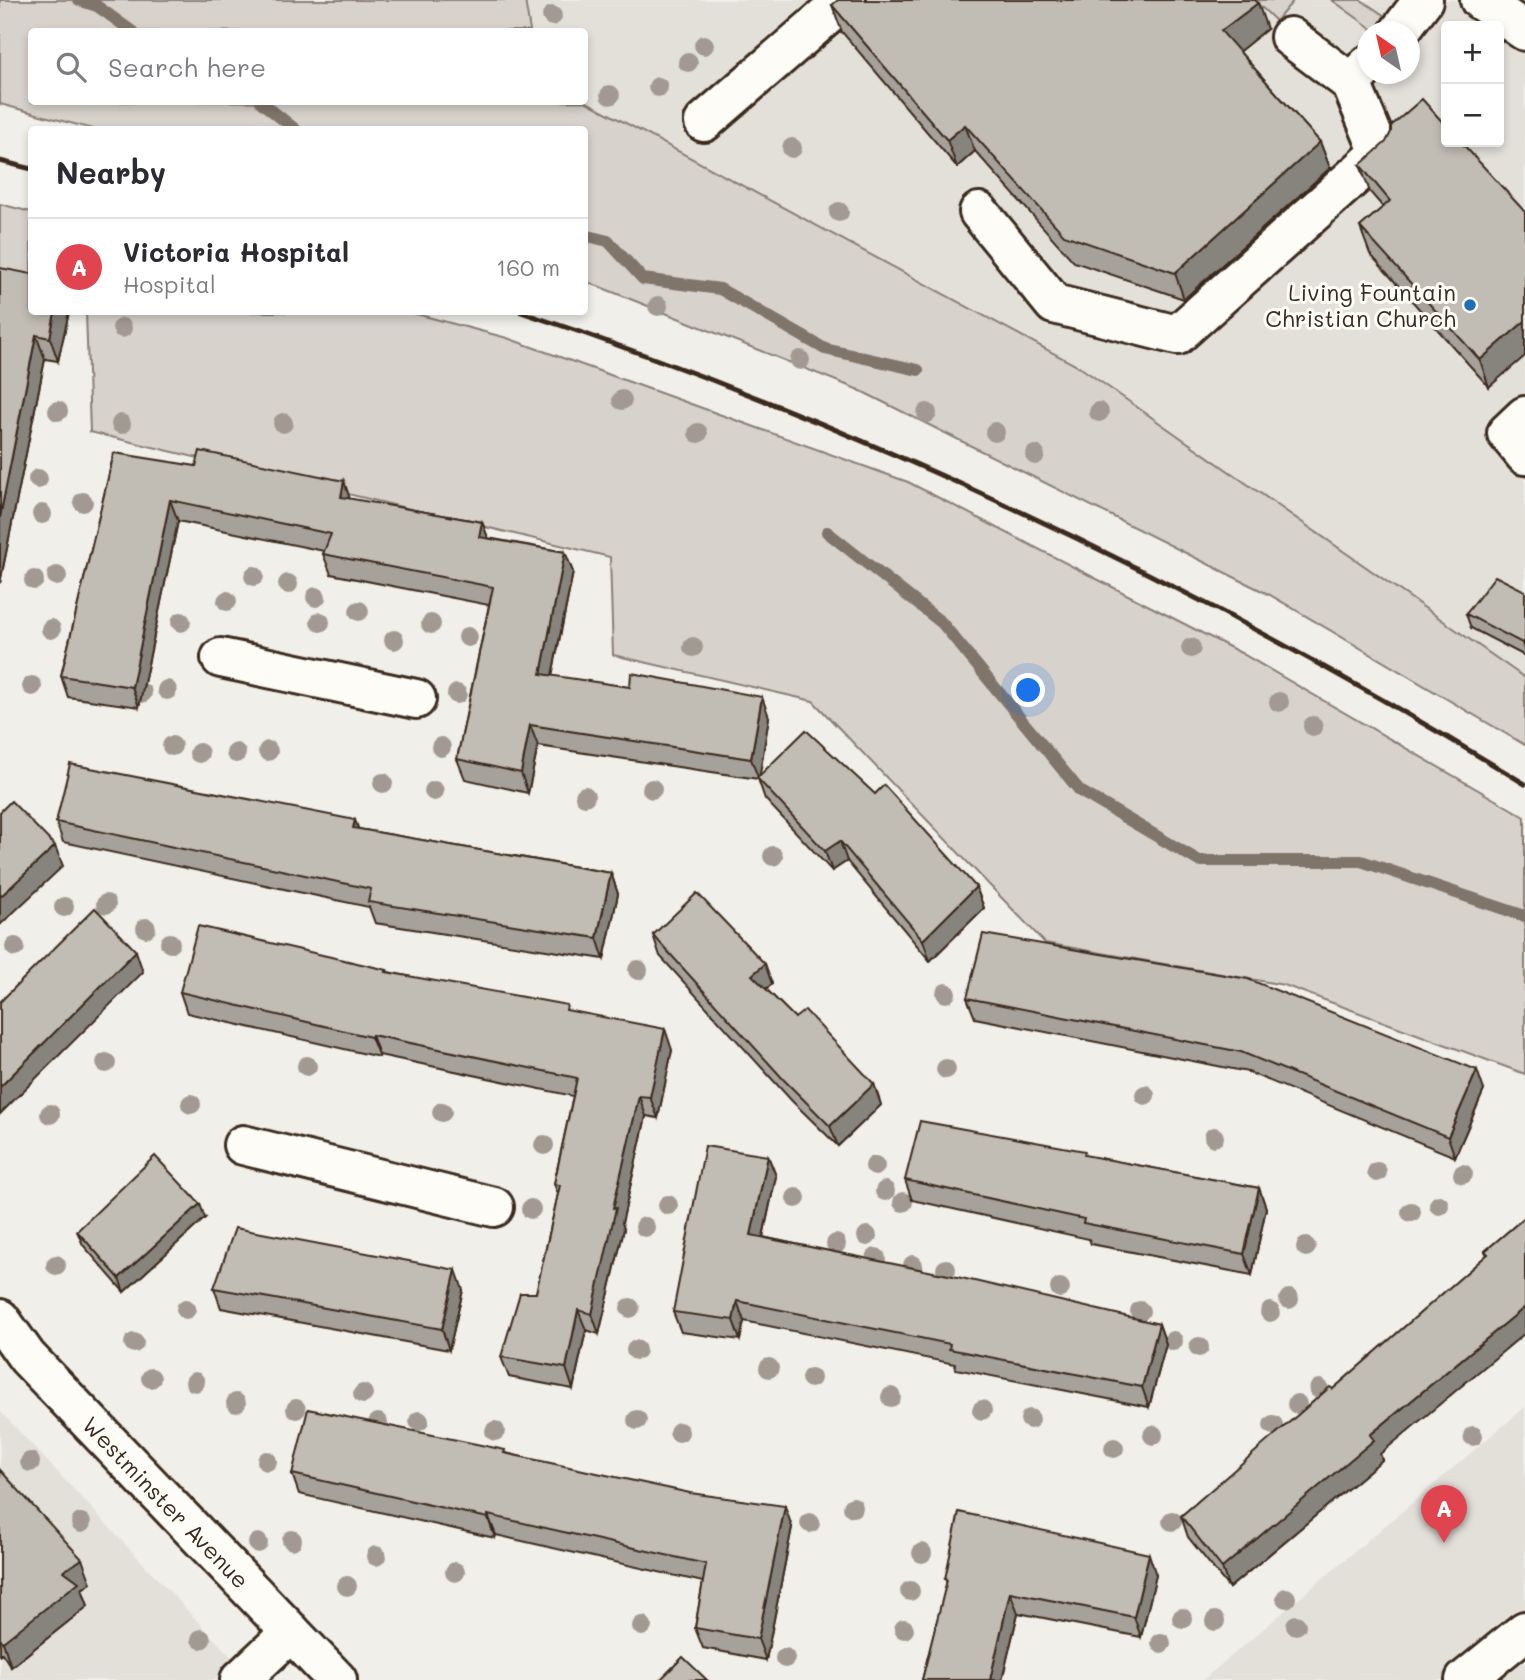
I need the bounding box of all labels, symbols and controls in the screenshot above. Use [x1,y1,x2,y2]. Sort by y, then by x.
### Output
north arrow [1357,21,1420,84]
map controls [1441,21,1504,147]
button: + [1441,21,1504,84]
search box [28,28,588,105]
icon: search [52,48,90,86]
text: Search here [108,50,266,84]
button: − [1441,84,1504,147]
text: Nearby [56,152,166,192]
text: Victoria Hospital [123,235,349,269]
text: A [71,252,87,282]
text: 160 m [496,252,560,282]
text: Hospital [123,269,216,299]
place label: Living Fountain Christian Church [1265,277,1456,333]
marker: Living Fountain Christian Church [1462,297,1478,313]
your location [1011,673,1045,707]
street label: Westminster Avenue [76,1410,256,1594]
pin: A [1421,1485,1467,1543]

